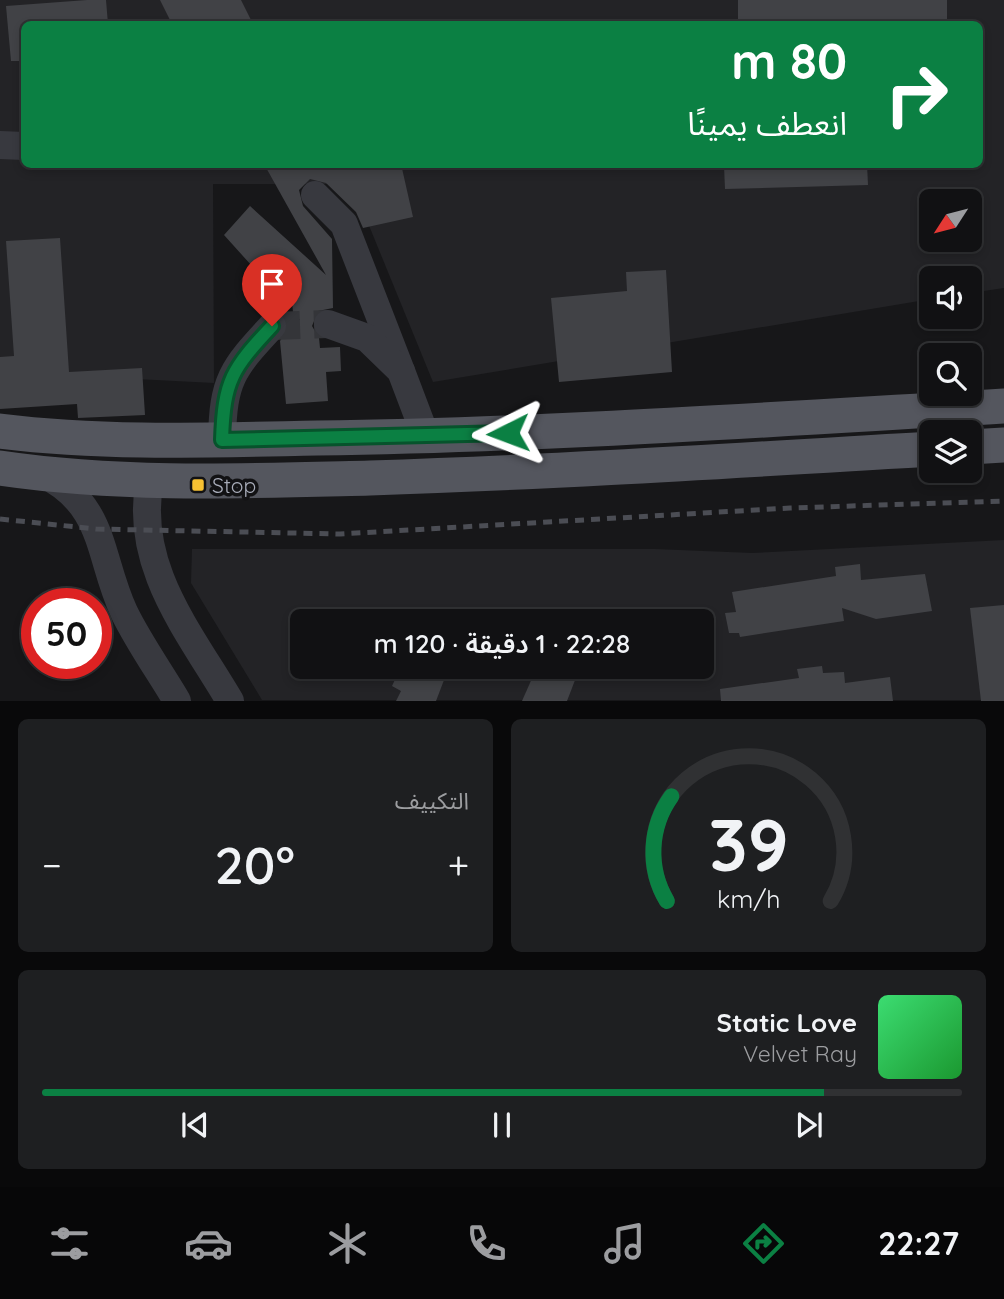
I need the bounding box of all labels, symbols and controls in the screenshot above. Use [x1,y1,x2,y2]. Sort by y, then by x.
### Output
text: 80 m [731,30,847,91]
icon: right [871,49,962,140]
text: انعطف يمينًا [687,103,847,143]
north arrow [919,189,982,252]
map controls [919,189,982,483]
pin [242,254,302,326]
icon: arrive [253,265,291,303]
button: sound [919,266,982,329]
button: search [919,343,982,406]
position arrow [471,396,545,470]
button: layers [919,420,982,483]
place label: Stop [212,472,256,498]
marker: Stop [190,477,206,493]
speed limit sign: 50 [21,588,112,679]
text: 22:28 · 1 دقيقة · 120 m [374,627,630,660]
text: التكييف [395,786,469,815]
text: 39 [708,799,789,890]
text: 20° [214,832,295,897]
text: − [42,841,62,889]
text: + [448,841,469,889]
text: km/h [717,883,780,914]
text: Static Love [716,1006,857,1039]
text: Velvet Ray [743,1039,857,1068]
icon: previous [176,1106,214,1144]
icon: pause [483,1106,521,1144]
icon: next [790,1106,828,1144]
icon: filters [45,1219,94,1268]
icon: car [184,1219,233,1268]
icon: climate [323,1219,372,1268]
icon: phone [462,1219,511,1268]
icon: music [600,1219,649,1268]
icon: directions [739,1219,788,1268]
text: 22:27 [878,1223,959,1263]

